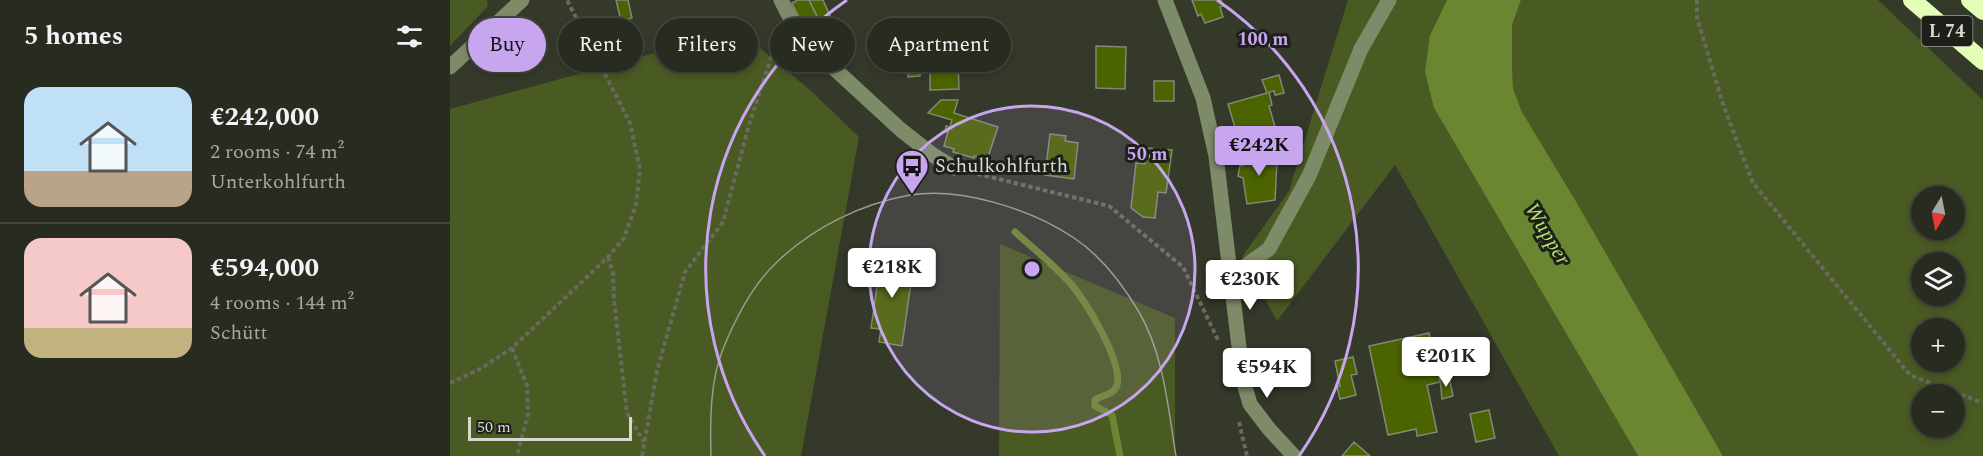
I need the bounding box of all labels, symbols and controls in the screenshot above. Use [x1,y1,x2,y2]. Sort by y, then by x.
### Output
text: 5 homes [24,16,123,56]
road number: L 74 [1922,16,1972,46]
chip: Buy [468,18,546,72]
chip: Rent [558,18,643,72]
chip: Filters [655,18,758,72]
chip: New [770,18,855,72]
chip: Apartment [867,18,1011,72]
icon: filters [393,20,426,53]
text: 100 m [1237,26,1289,53]
text: €242,000 [210,97,319,137]
icon: home [72,111,144,183]
pin: €242K [1217,126,1301,177]
text: €242K [1229,130,1289,160]
text: 2 rooms · 74 m² [210,137,344,167]
text: 50 m [1127,141,1167,168]
bus stop icon: Schulkohlfurth [894,148,930,195]
place label: Schulkohlfurth [935,151,1068,181]
text: Unterkohlfurth [210,167,346,197]
north arrow [1911,186,1965,240]
map controls [1911,186,1965,438]
water label: Wupper [1516,197,1579,272]
text: €594,000 [210,248,319,288]
pin: €218K [850,248,934,299]
text: €218K [862,252,922,282]
button: layers [1911,252,1965,306]
centre of rings [1022,259,1042,279]
pin: €230K [1208,260,1292,311]
icon: home [72,262,144,334]
text: €230K [1220,264,1280,294]
text: 4 rooms · 144 m² [210,288,354,318]
text: Schütt [210,318,268,348]
button: + [1911,318,1965,372]
pin: €201K [1404,337,1488,388]
text: €201K [1416,341,1476,371]
pin: €594K [1225,348,1309,399]
text: €594K [1237,352,1297,382]
button: − [1911,384,1965,438]
scale bar [468,414,632,442]
text: 50 m [477,415,511,439]

